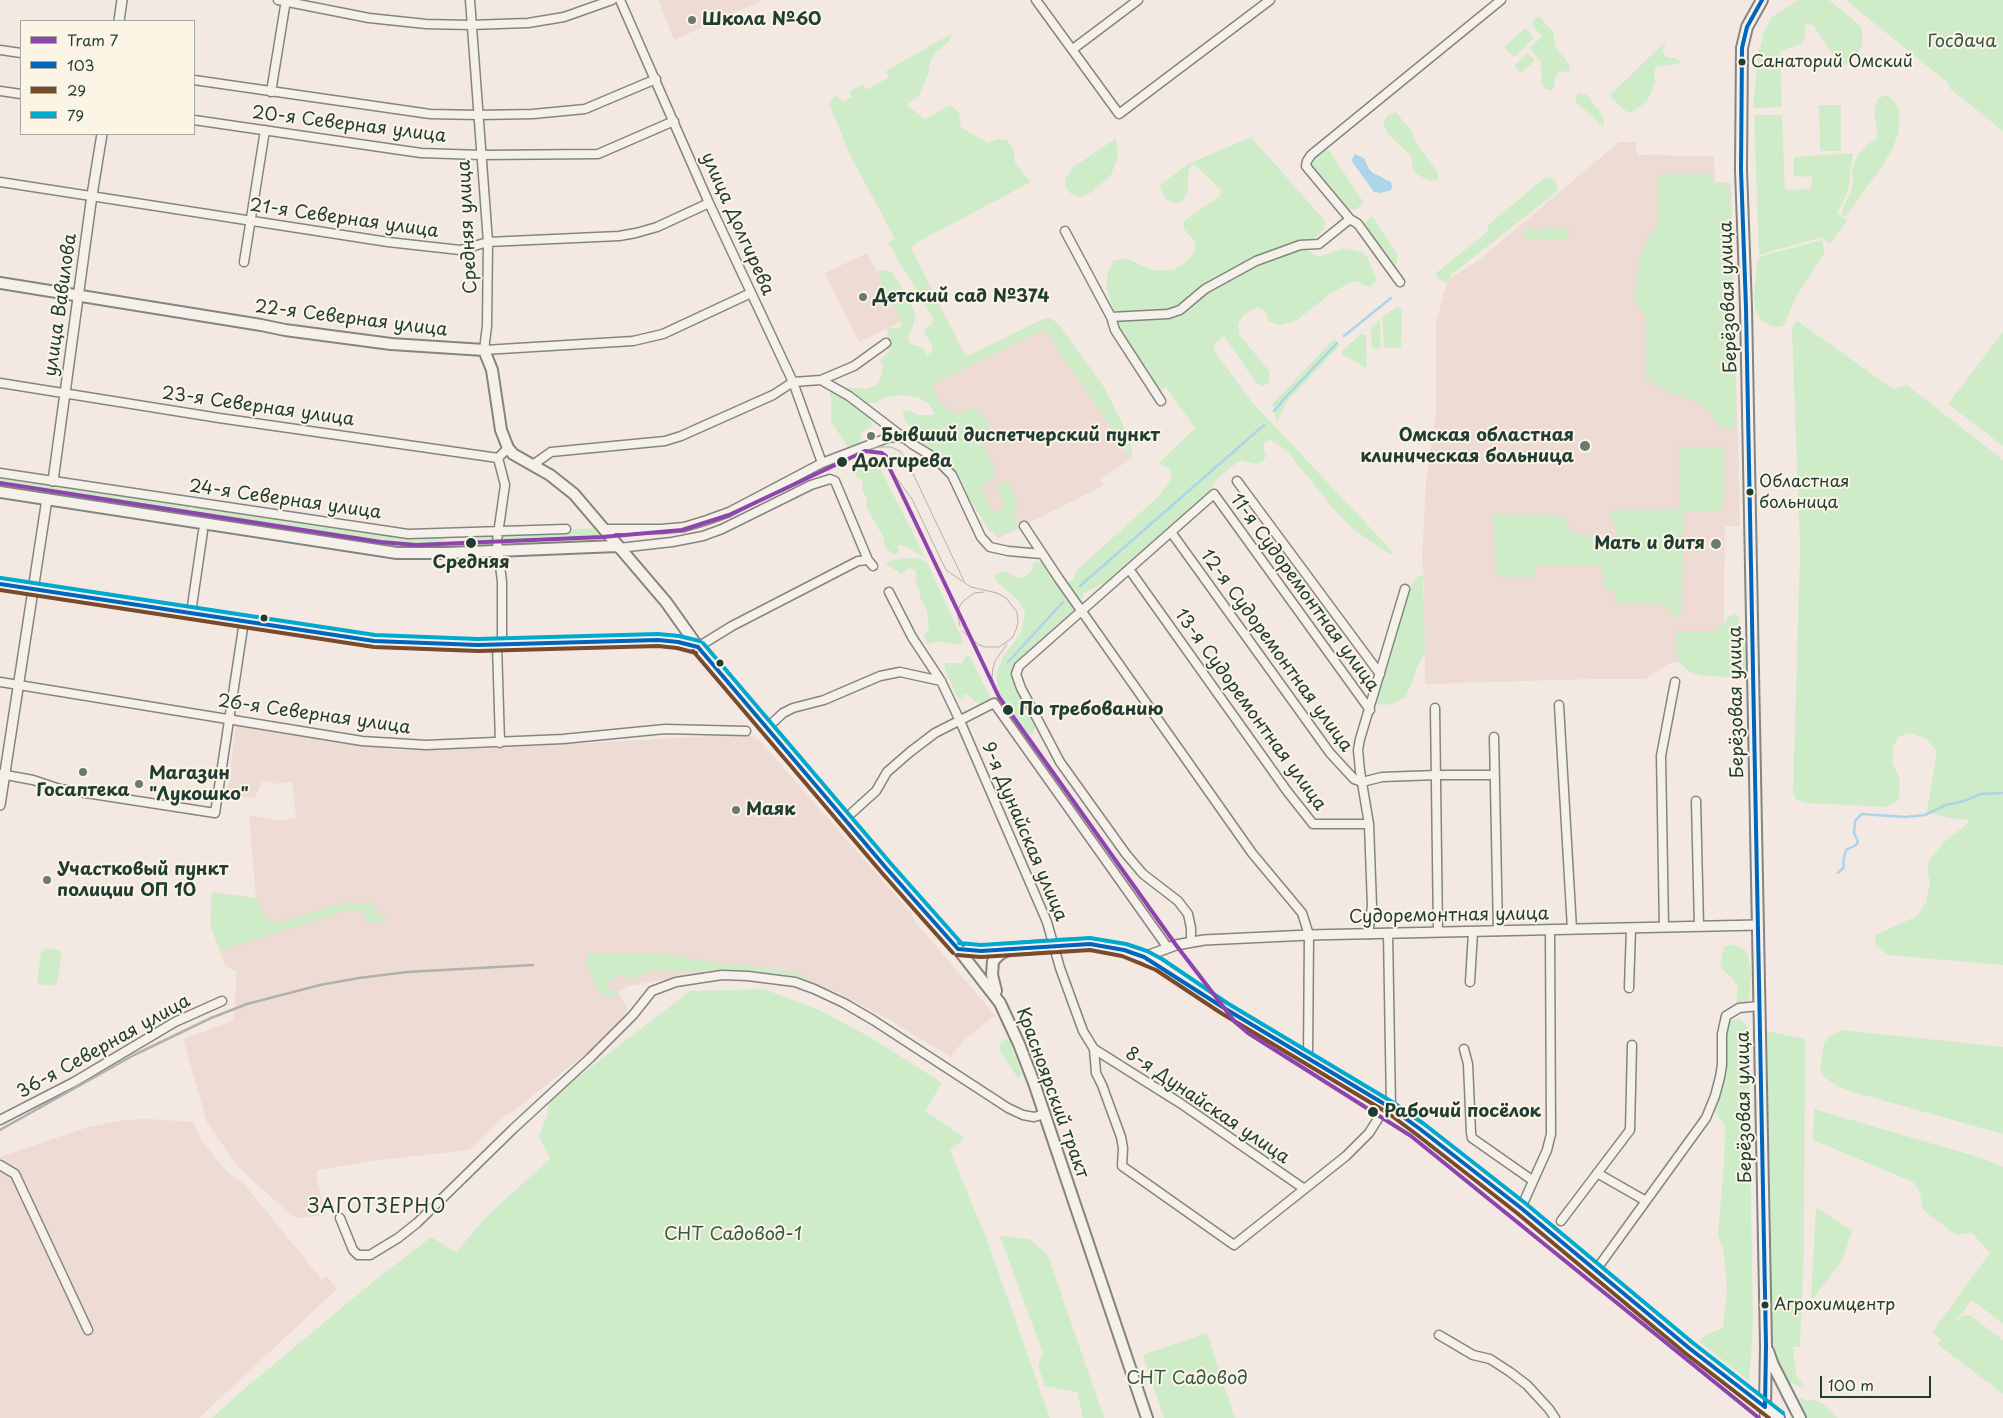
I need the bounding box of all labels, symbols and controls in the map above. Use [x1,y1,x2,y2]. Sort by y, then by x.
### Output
place label: Школа №60 [702,9,821,31]
marker: Школа №60 [686,14,698,26]
legend [20,20,195,135]
text: Tram 7 [67,28,118,51]
park label: Госдача [1927,31,1997,53]
place label: Санаторий Омский [1751,52,1913,72]
text: 103 [67,53,95,76]
marker: Санаторий Омский [1737,57,1747,67]
text: 29 [67,78,86,101]
street label: 20-я Северная улица [251,102,447,148]
text: 79 [67,103,84,126]
street label: улица Долгирева [696,149,778,299]
street label: Средняя улица [454,159,482,295]
street label: 21-я Северная улица [248,195,440,243]
street label: Берёзовая улица [1716,221,1742,373]
street label: улица Вавилова [40,232,82,378]
place label: Детский сад №374 [873,286,1050,308]
marker: Детский сад №374 [857,291,869,303]
street label: 22-я Северная улица [253,296,449,342]
street label: 23-я Северная улица [160,383,356,431]
place label: Бывший диспетчерский пункт [881,425,1160,447]
place label: Омская областная клиническая больница [1360,425,1574,468]
marker: Бывший диспетчерский пункт [865,430,877,442]
marker: Омская областная клиническая больница [1578,439,1592,453]
place label: Долгирева [853,451,952,473]
marker: Долгирева [835,455,849,469]
place label: Областная больница [1759,472,1849,512]
street label: 24-я Северная улица [187,476,383,524]
marker: Областная больница [1745,487,1755,497]
street label: 11-я Судоремонтная улица [1225,490,1383,696]
place label: Мать и дитя [1594,533,1705,555]
marker: Средняя [464,536,478,550]
marker: Мать и дитя [1709,537,1723,551]
street label: 12-я Судоремонтная улица [1195,546,1357,756]
place label: Средняя [432,552,510,574]
street label: 13-я Судоремонтная улица [1169,605,1331,815]
unlabelled marker [259,613,269,623]
street label: Берёзовая улица [1725,626,1749,778]
unlabelled marker [715,658,725,668]
street label: 26-я Северная улица [216,691,412,739]
place label: По требованию [1019,699,1163,721]
marker: По требованию [1001,703,1015,717]
street label: 9-я Дунайская улица [976,739,1072,925]
place label: Магазин "Лукошко" [149,763,249,806]
marker: Госаптека [77,766,89,778]
marker: Магазин "Лукошко" [133,778,145,790]
place label: Госаптека [36,780,130,802]
place label: Маяк [746,799,796,821]
marker: Маяк [730,804,742,816]
place label: Участковый пункт полиции ОП 10 [57,859,228,902]
marker: Участковый пункт полиции ОП 10 [41,874,53,886]
street label: Судоремонтная улица [1349,903,1549,929]
street label: 36-я Северная улица [14,990,194,1104]
street label: Красноярский тракт [1011,1005,1093,1181]
street label: Берёзовая улица [1733,1031,1757,1183]
street label: 8-я Дунайская улица [1121,1043,1293,1169]
place label: Рабочий посёлок [1384,1101,1541,1123]
marker: Рабочий посёлок [1366,1105,1380,1119]
district label: ЗАГОТЗЕРНО [308,1197,446,1219]
park label: СНТ Садовод-1 [664,1224,802,1246]
place label: Агрохимцентр [1774,1295,1895,1315]
marker: Агрохимцентр [1760,1300,1770,1310]
scale bar [1823,1366,1934,1398]
park label: СНТ Садовод [1126,1368,1248,1390]
text: 100 m [1828,1373,1874,1396]

